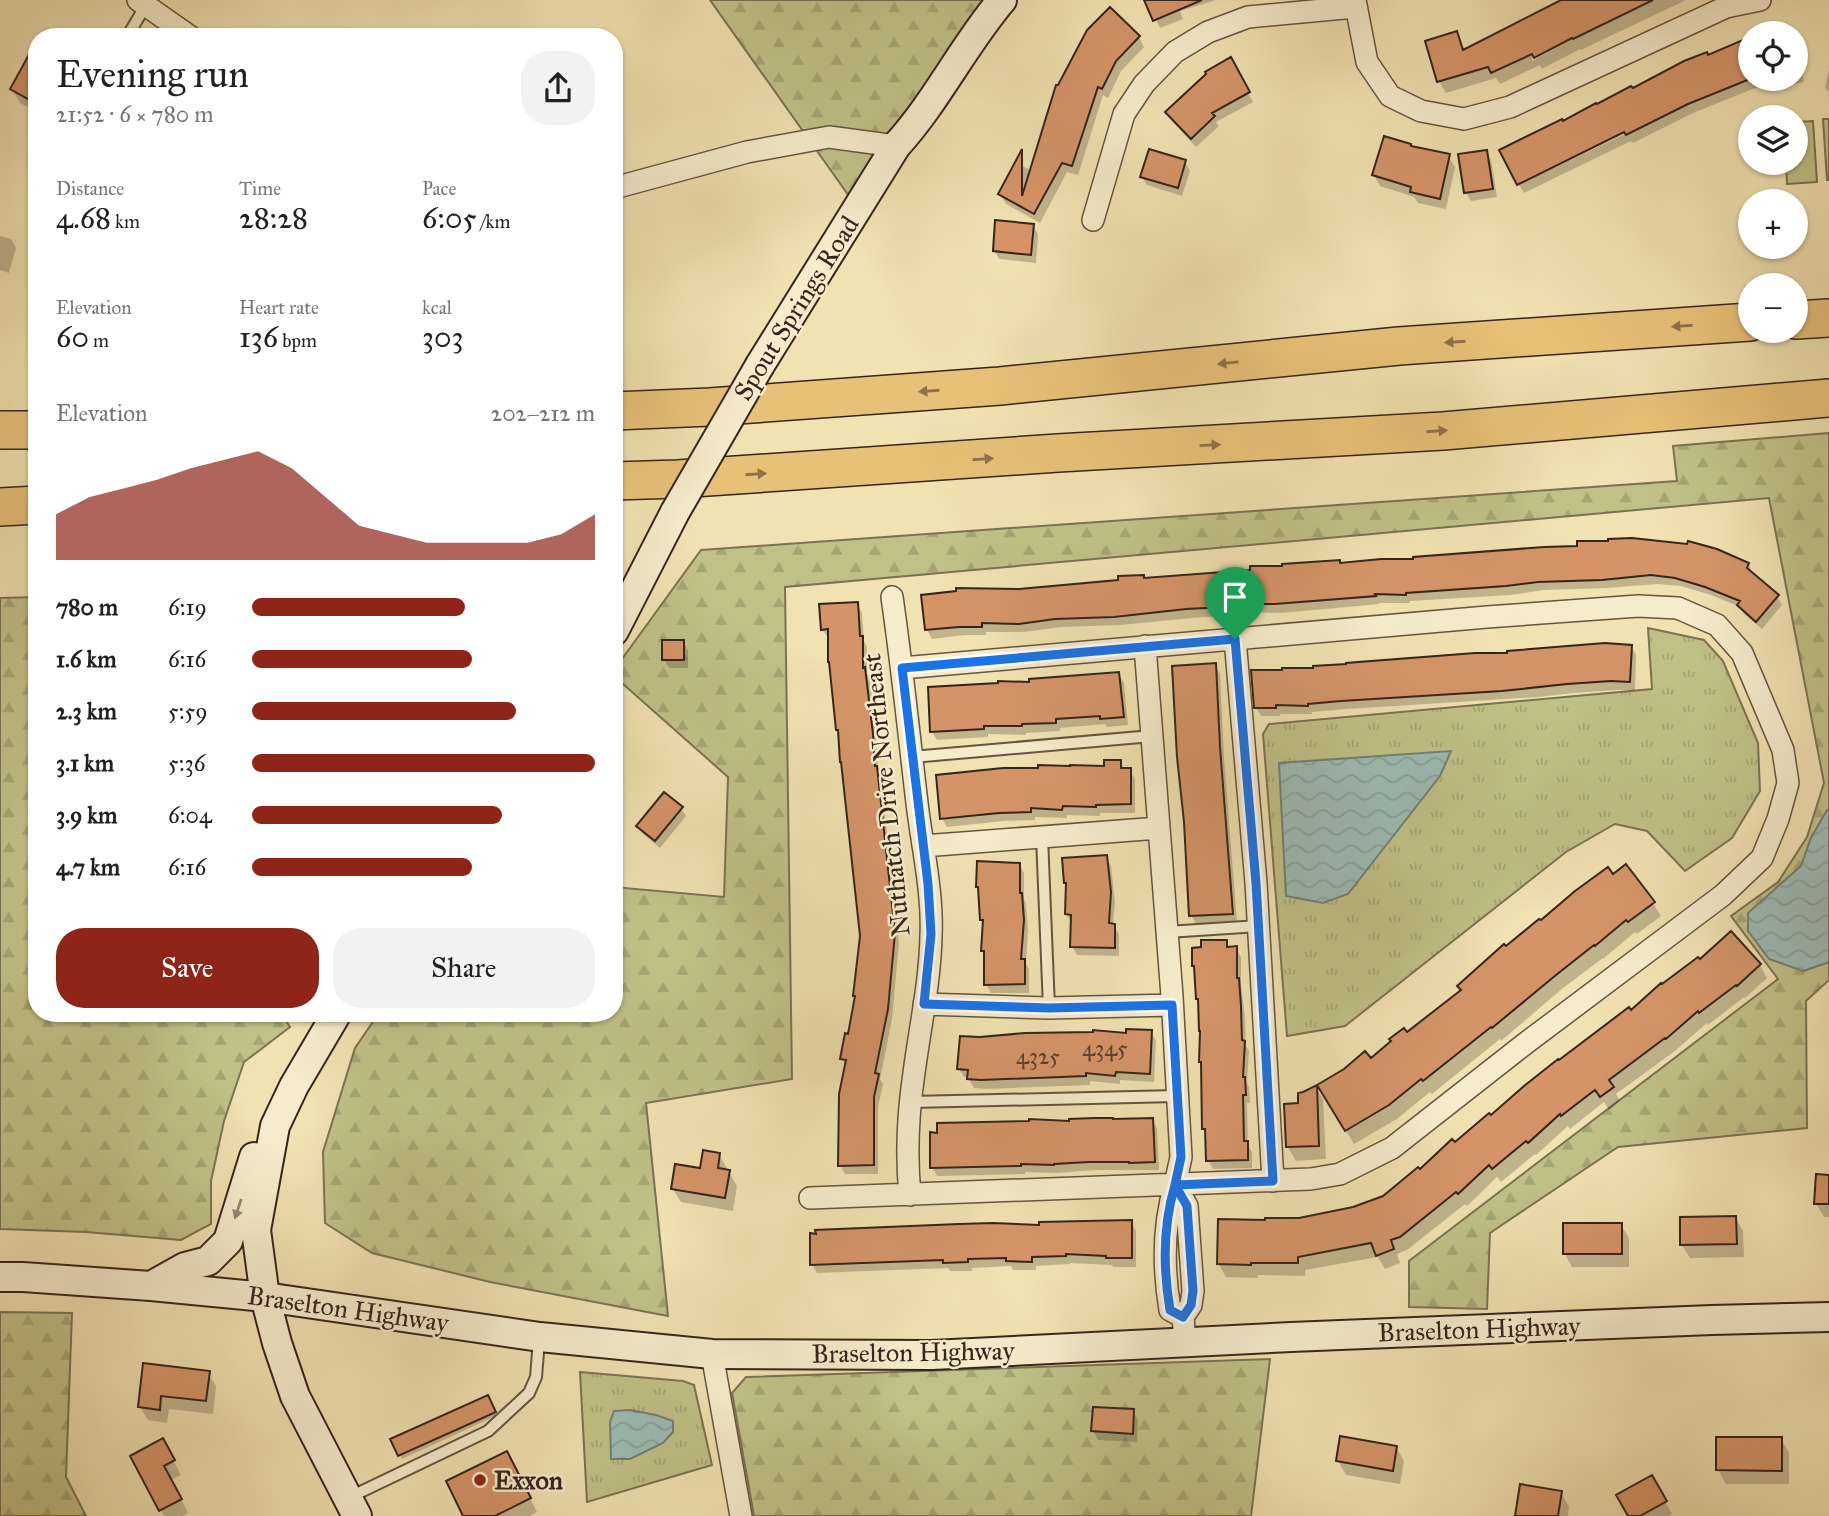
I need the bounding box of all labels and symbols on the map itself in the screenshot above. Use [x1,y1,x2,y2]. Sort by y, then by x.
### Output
street label: Spout Springs Road [726,210,866,406]
one-way arrow [1671,321,1693,332]
one-way arrow [1444,337,1466,348]
one-way arrow [1217,358,1239,369]
one-way arrow [918,386,940,397]
one-way arrow [1426,425,1448,436]
one-way arrow [1199,439,1221,450]
one-way arrow [972,453,994,464]
one-way arrow [745,468,767,479]
pin [1205,567,1265,639]
street label: Nuthatch Drive Northeast [855,652,917,938]
house number: 4345 [1082,1034,1128,1062]
house number: 4325 [1016,1042,1060,1070]
one-way arrow [232,1199,242,1220]
street label: Braselton Highway [245,1279,452,1339]
street label: Braselton Highway [1377,1309,1582,1349]
street label: Braselton Highway [811,1334,1016,1370]
place label: Exxon [494,1464,563,1496]
marker: Exxon [472,1472,488,1488]

